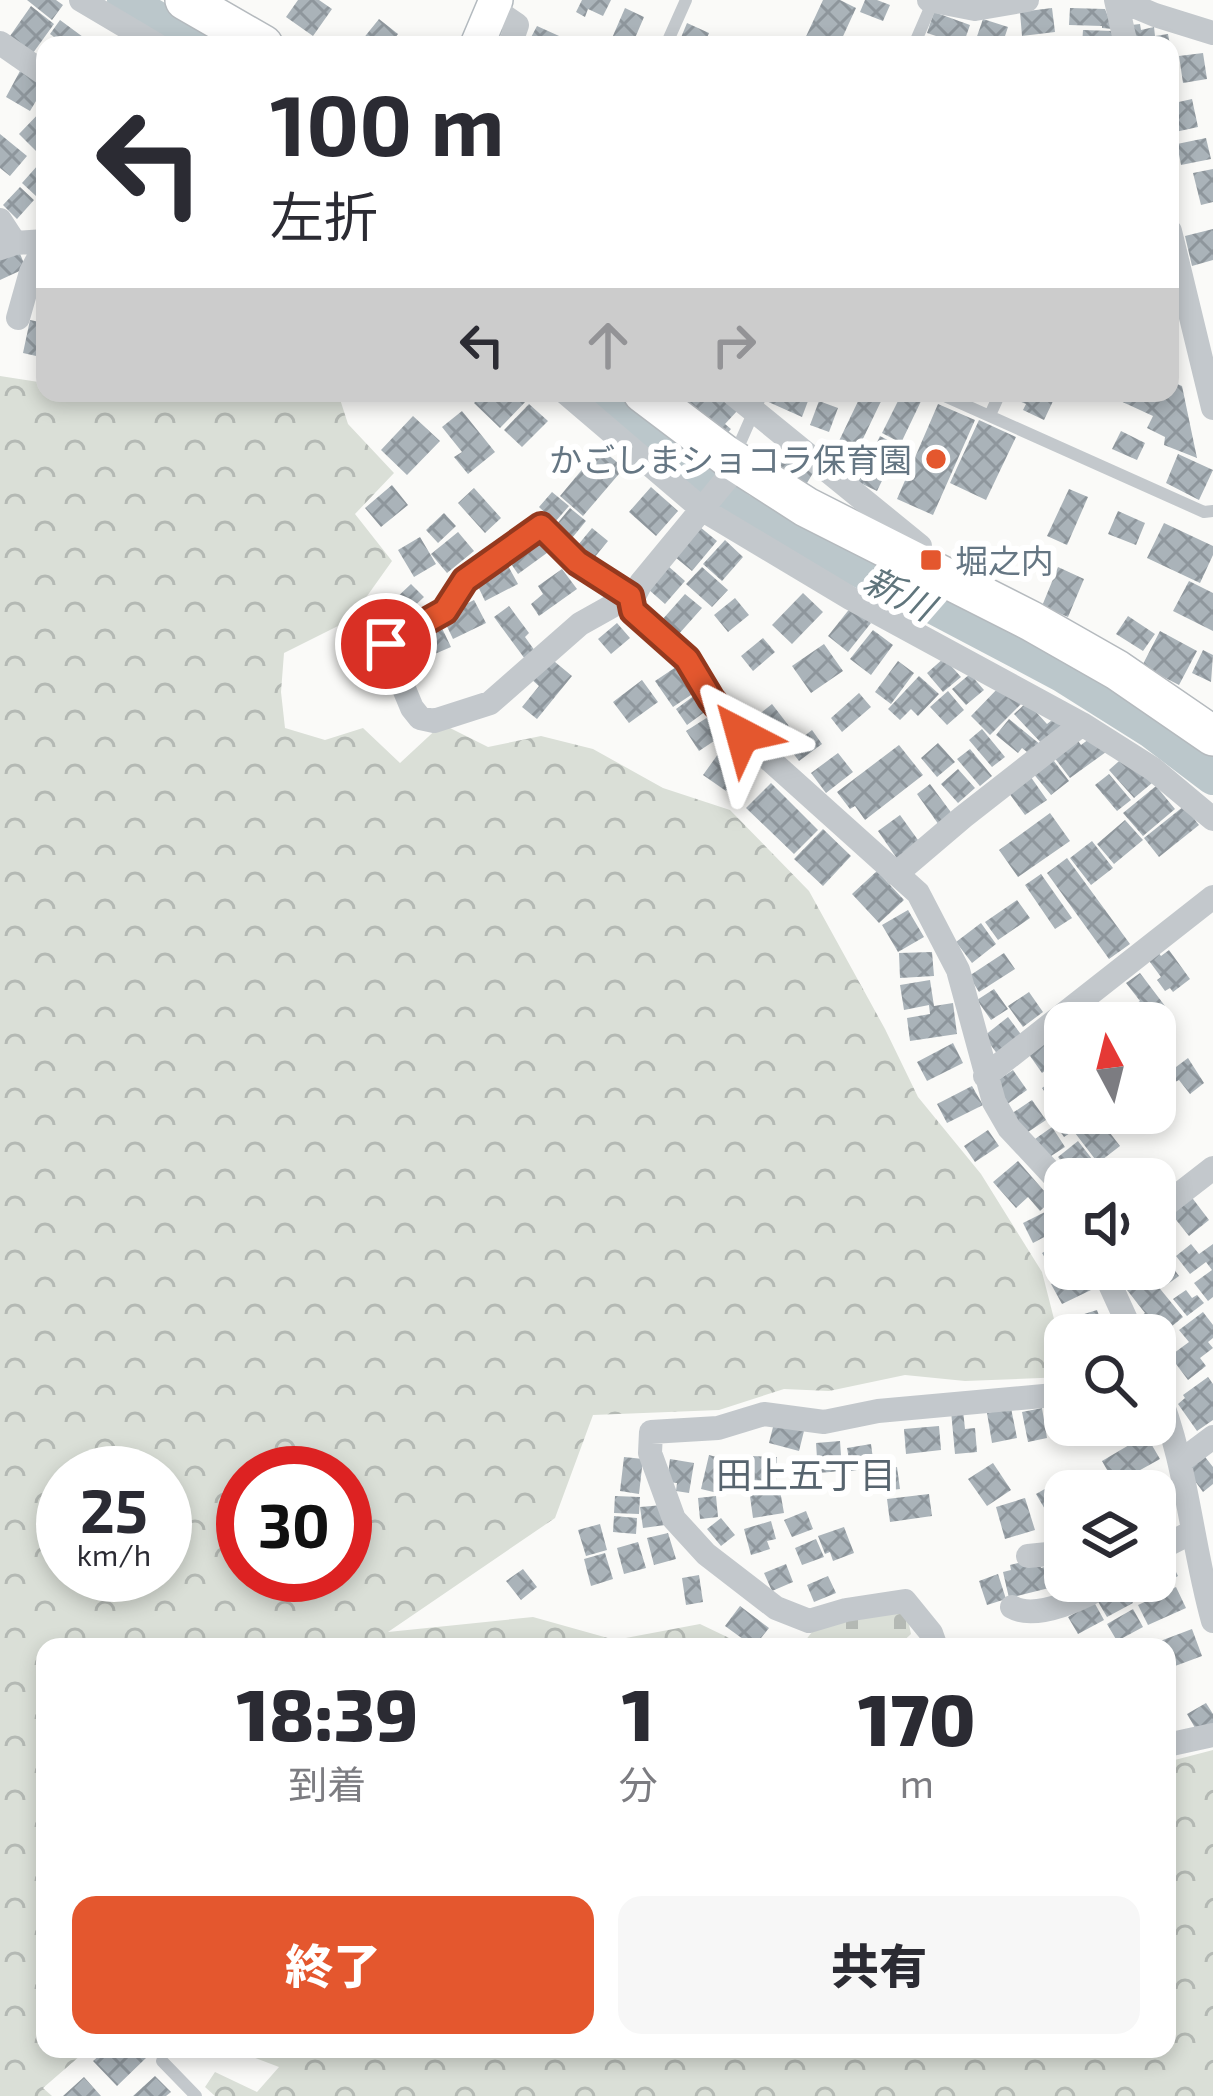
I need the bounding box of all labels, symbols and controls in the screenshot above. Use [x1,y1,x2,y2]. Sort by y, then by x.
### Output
text: 100 m [270,72,504,173]
icon: left [72,84,228,240]
text: 左折 [270,183,378,248]
icon: left [449,312,515,378]
icon: ahead [575,312,641,378]
icon: right [701,312,767,378]
place label: かごしまショコラ保育園 [549,439,912,479]
marker: かごしまショコラ保育園 [923,446,949,472]
place label: 堀之内 [955,540,1054,580]
marker: 堀之内 [918,547,944,573]
water label: 新川 [858,556,945,629]
pin [335,593,437,695]
icon: arrive [353,611,419,677]
position arrow [679,672,805,798]
north arrow [1044,1002,1176,1134]
map controls [1044,1002,1176,1602]
button: sound [1044,1158,1176,1290]
button: search [1044,1314,1176,1446]
speed limit sign: 30 [216,1446,372,1602]
district label: 田上五丁目 [716,1452,896,1495]
button: layers [1044,1470,1176,1602]
text: 25 [80,1473,148,1545]
text: km/h [77,1536,151,1572]
text: 18:39 [236,1669,418,1755]
text: 1 [622,1669,654,1755]
text: 170 [858,1674,976,1760]
text: m [900,1759,934,1806]
text: 到着 [288,1760,366,1807]
text: 分 [619,1760,658,1807]
button: 終了 [72,1896,594,2034]
button: 共有 [618,1896,1140,2034]

